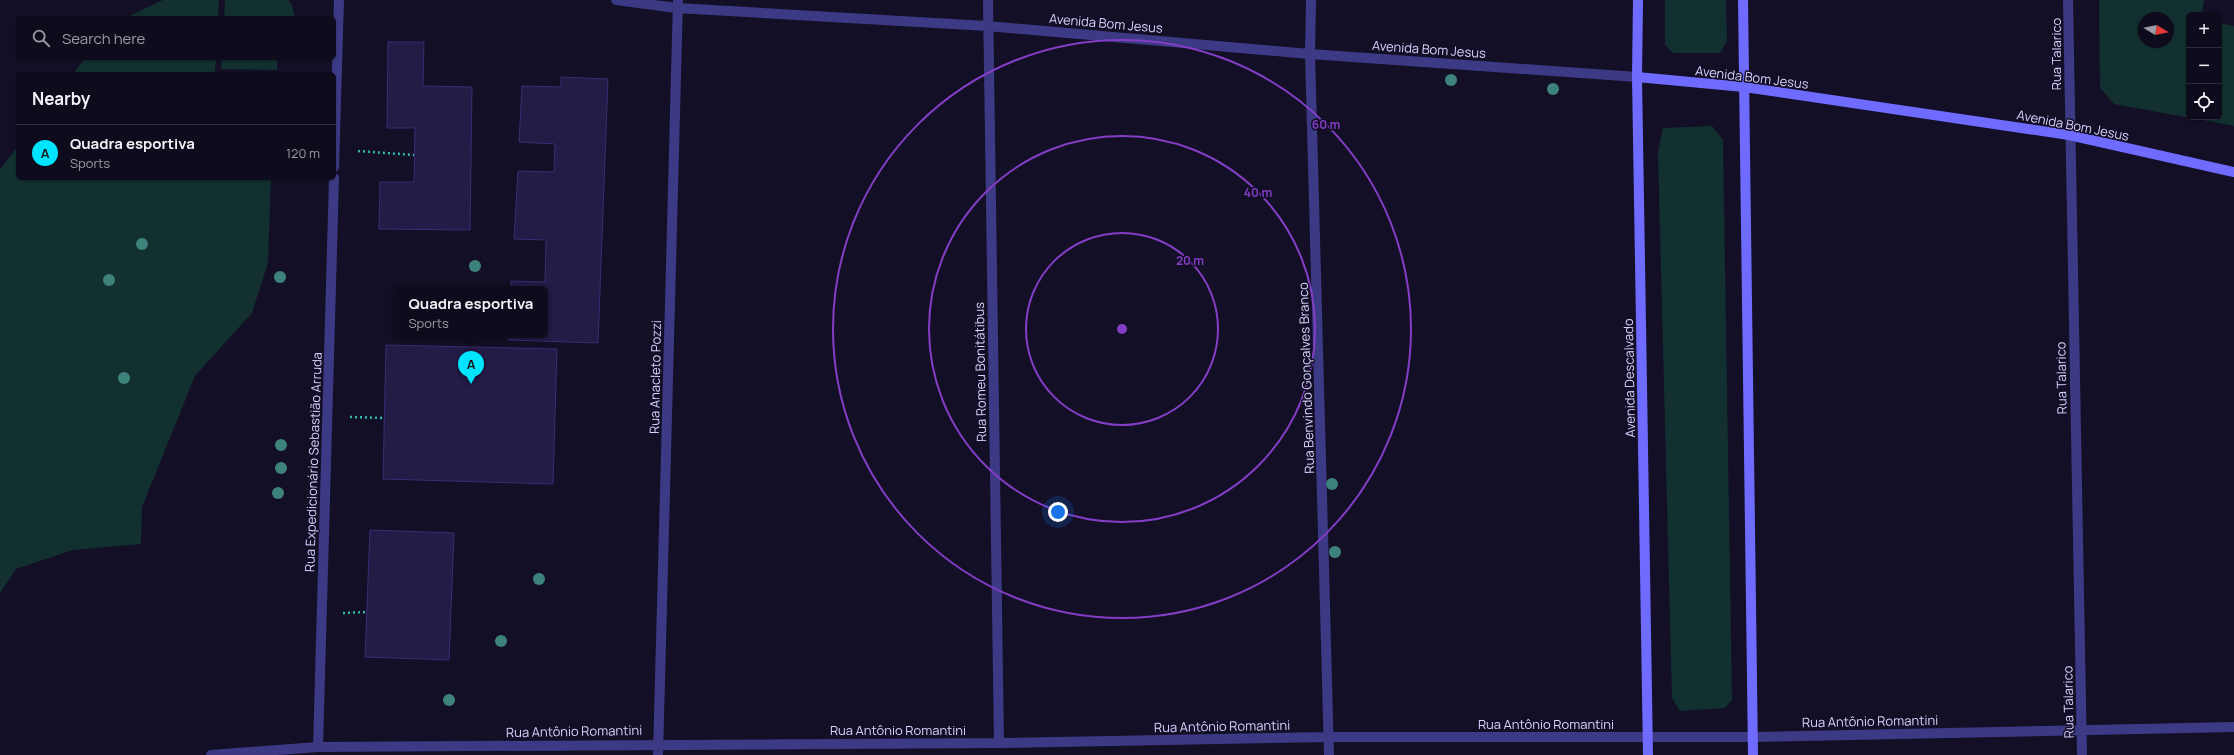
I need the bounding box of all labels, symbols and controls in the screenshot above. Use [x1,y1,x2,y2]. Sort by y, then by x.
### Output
street label: Avenida Bom Jesus [1048,9,1164,37]
north arrow [2138,12,2174,48]
map controls [2186,12,2222,120]
button: + [2186,12,2222,48]
search box [16,16,336,60]
street label: Rua Talarico [2047,17,2065,90]
icon: search [30,27,52,49]
text: Search here [62,28,145,49]
street label: Avenida Bom Jesus [1371,36,1487,62]
button: − [2186,48,2222,84]
street label: Avenida Bom Jesus [1694,61,1810,93]
button: locate [2186,84,2222,120]
text: Nearby [32,87,90,110]
street label: Avenida Bom Jesus [2015,105,2131,145]
text: 60 m [1312,116,1340,133]
text: Quadra esportiva [70,133,195,154]
text: A [41,144,49,162]
text: 120 m [286,144,320,162]
text: Sports [70,154,110,172]
text: 40 m [1244,184,1272,201]
text: 20 m [1176,252,1204,269]
street label: Rua Benvindo Gonçalves Branco [1294,282,1318,474]
popup [394,286,548,338]
text: Quadra esportiva [409,293,533,314]
street label: Rua Romeu Bonitátibus [970,302,990,442]
text: Sports [409,314,449,332]
street label: Avenida Descalvado [1619,318,1639,438]
street label: Rua Anacleto Pozzi [645,320,665,434]
centre of rings [1115,322,1129,336]
street label: Rua Talarico [2051,341,2071,414]
pin: A [458,351,484,384]
street label: Rua Expedicionário Sebastião Arruda [300,352,326,572]
your location [1048,502,1068,522]
street label: Rua Talarico [2058,665,2078,738]
street label: Rua Antônio Romantini [1802,711,1938,731]
street label: Rua Antônio Romantini [1478,715,1614,733]
street label: Rua Antônio Romantini [1154,716,1290,736]
street label: Rua Antônio Romantini [506,721,642,741]
street label: Rua Antônio Romantini [830,721,966,739]

